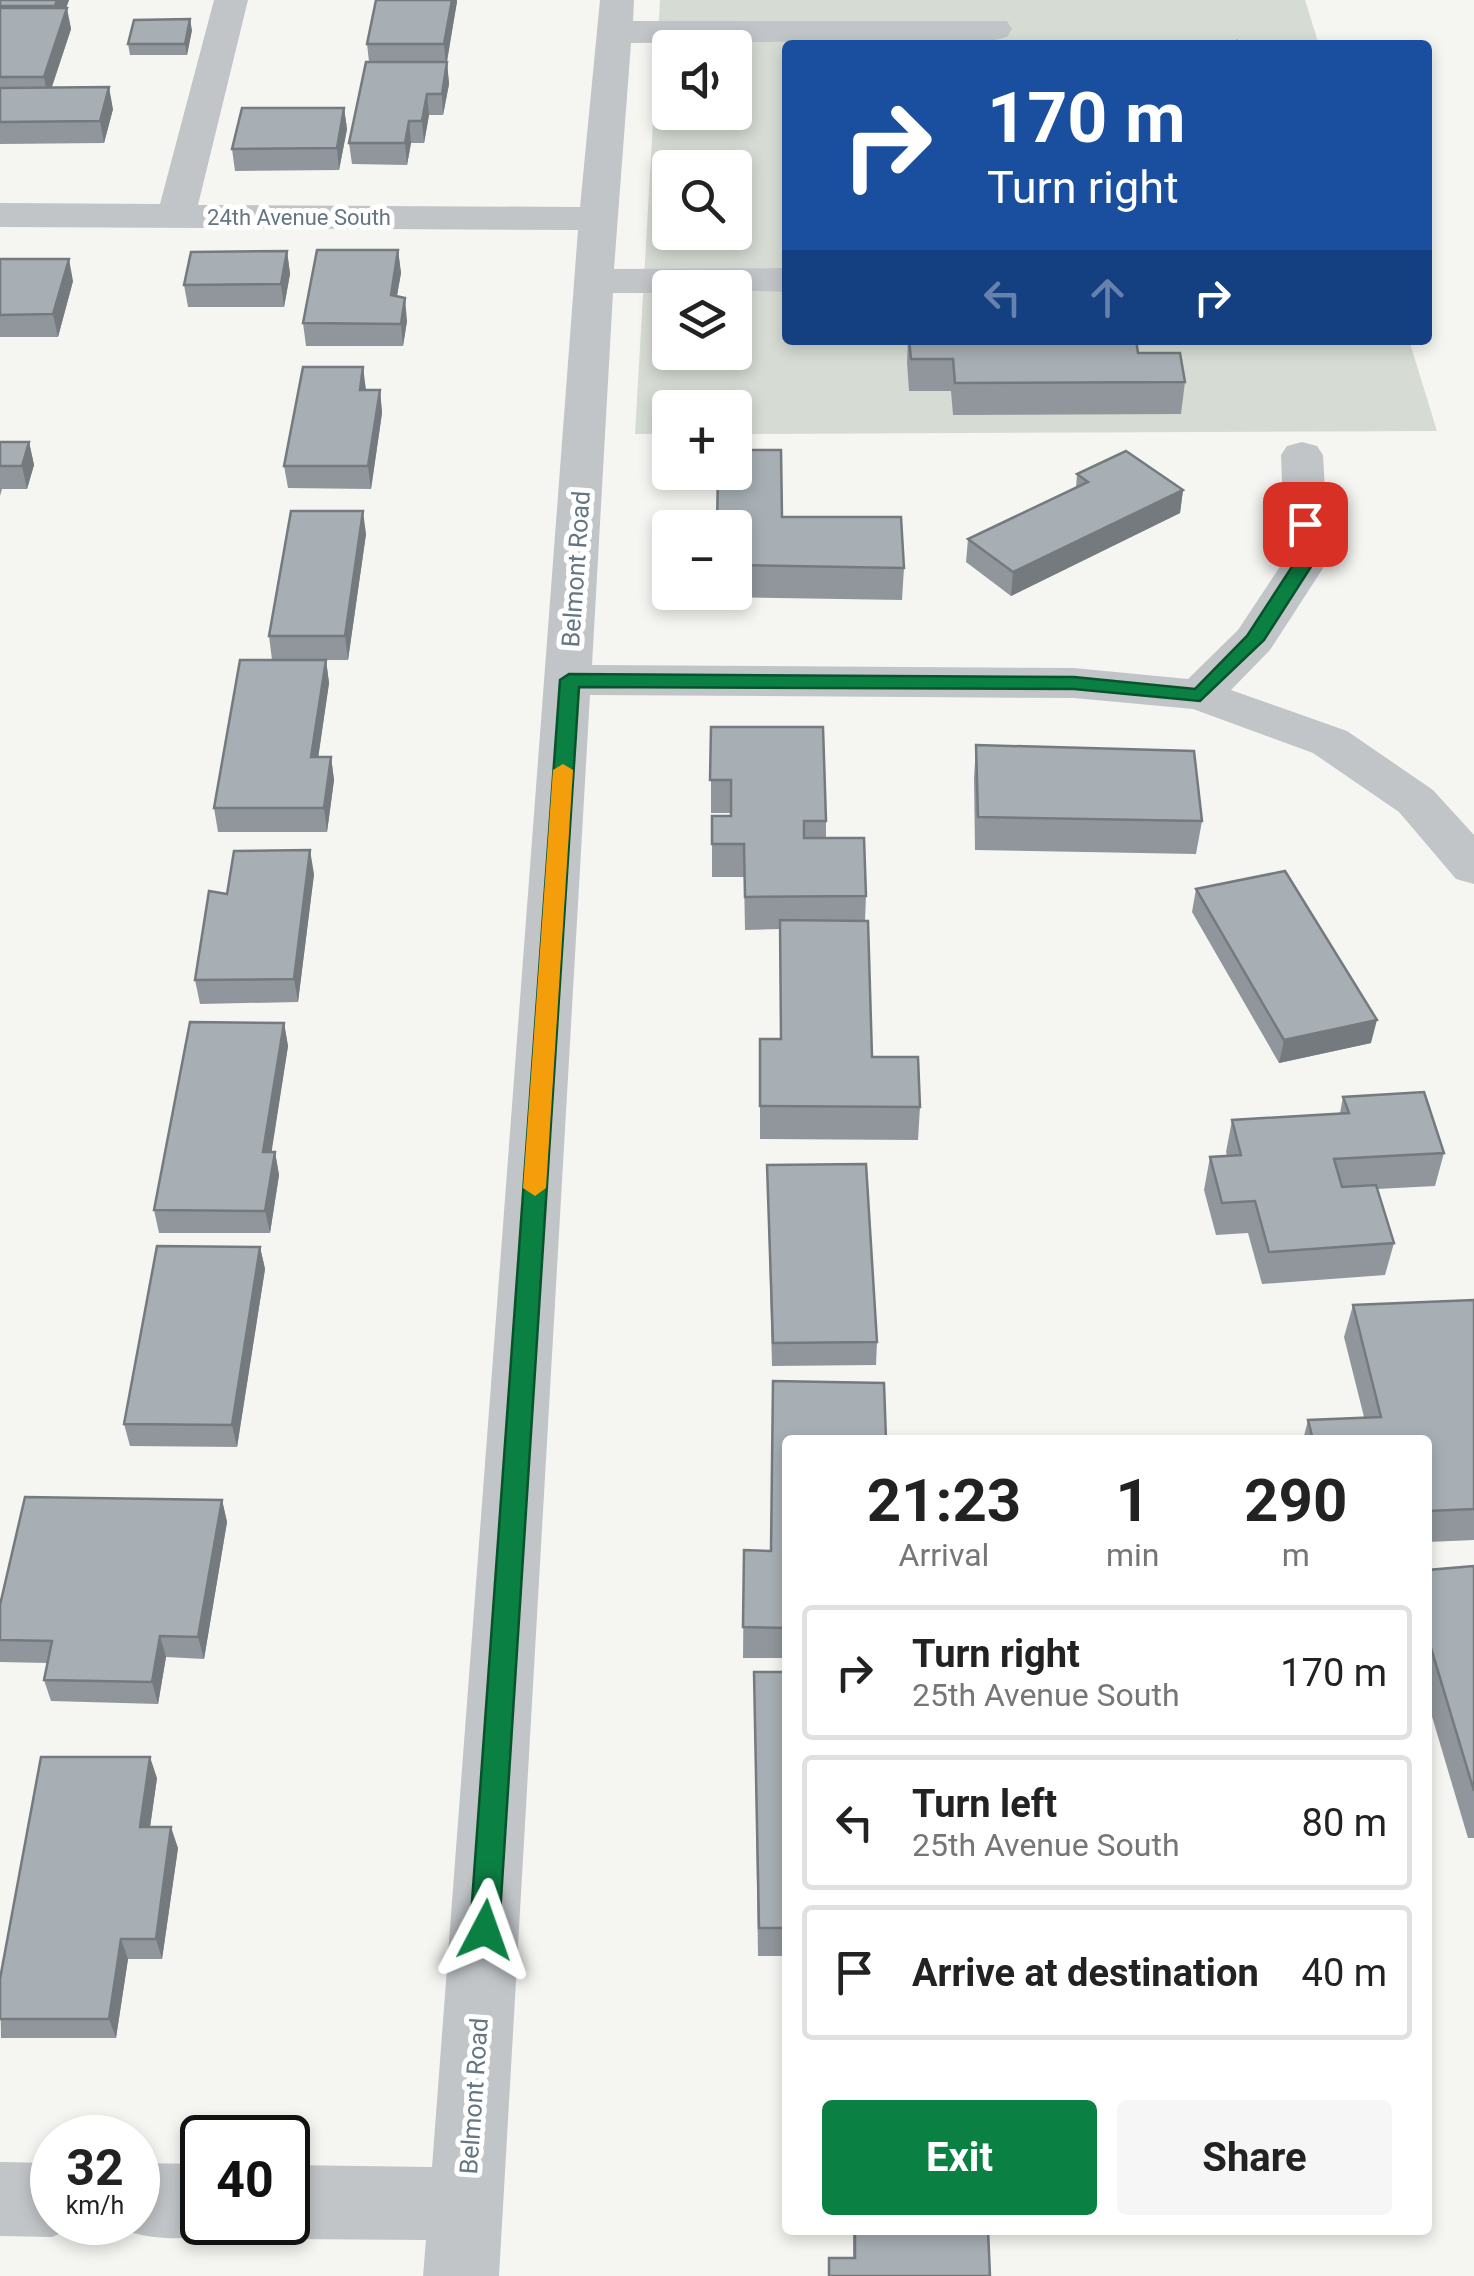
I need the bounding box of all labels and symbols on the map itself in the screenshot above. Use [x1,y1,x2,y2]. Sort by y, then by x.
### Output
street label: 24th Avenue South [207,205,391,230]
pin [1263,482,1348,567]
street label: Belmont Road [556,490,596,648]
position arrow [433,1878,537,1982]
street label: Belmont Road [454,2017,494,2175]
speed limit sign: 40 [180,2115,310,2245]

